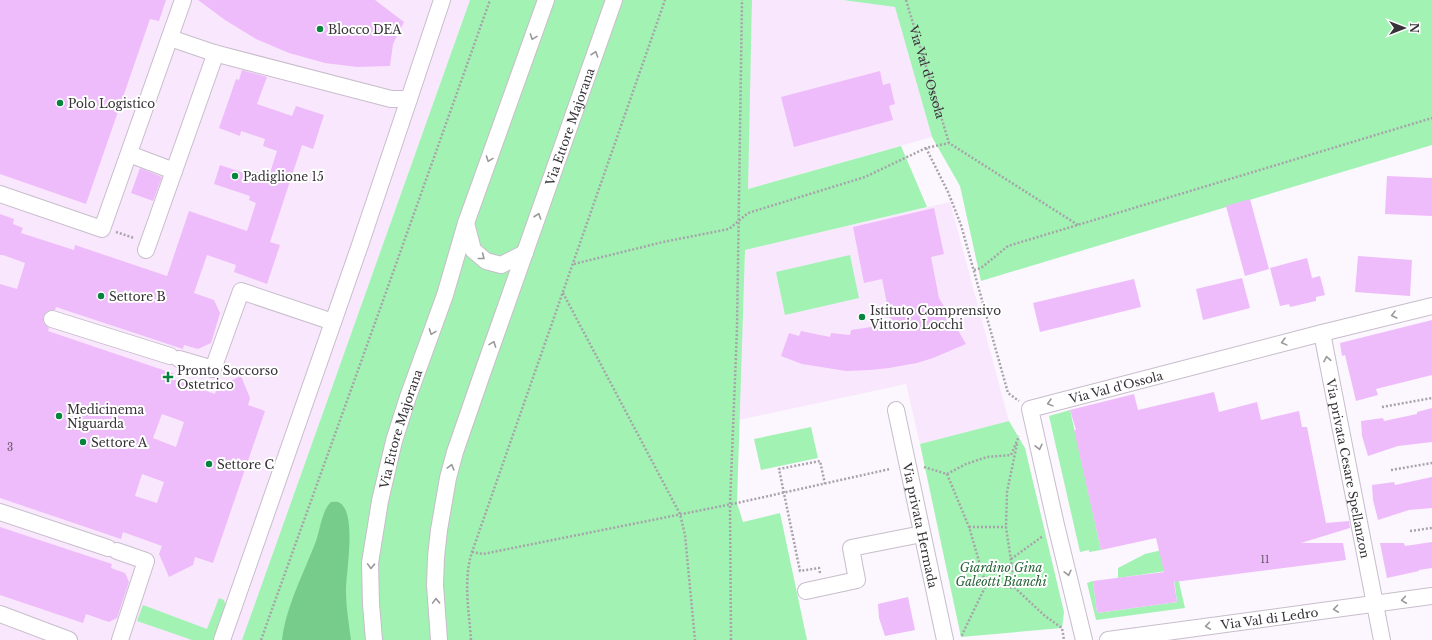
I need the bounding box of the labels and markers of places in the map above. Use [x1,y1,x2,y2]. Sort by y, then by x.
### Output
place label: Blocco DEA [328,22,402,37]
marker: Blocco DEA [315,24,325,34]
place label: Polo Logistico [68,96,155,111]
marker: Polo Logistico [55,98,65,108]
place label: Padiglione 15 [243,169,324,184]
marker: Padiglione 15 [230,171,240,181]
place label: Settore B [109,289,166,304]
marker: Settore B [96,291,106,301]
place label: Istituto Comprensivo Vittorio Locchi [869,303,1001,332]
marker: Istituto Comprensivo Vittorio Locchi [857,312,867,322]
place label: Pronto Soccorso Ostetrico [177,363,278,392]
marker: Pronto Soccorso Ostetrico [162,371,174,383]
place label: Medicinema Niguarda [67,402,144,431]
marker: Medicinema Niguarda [54,411,64,421]
place label: Settore A [91,435,148,450]
marker: Settore A [78,437,88,447]
place label: Settore C [217,457,274,472]
marker: Settore C [204,459,214,469]

